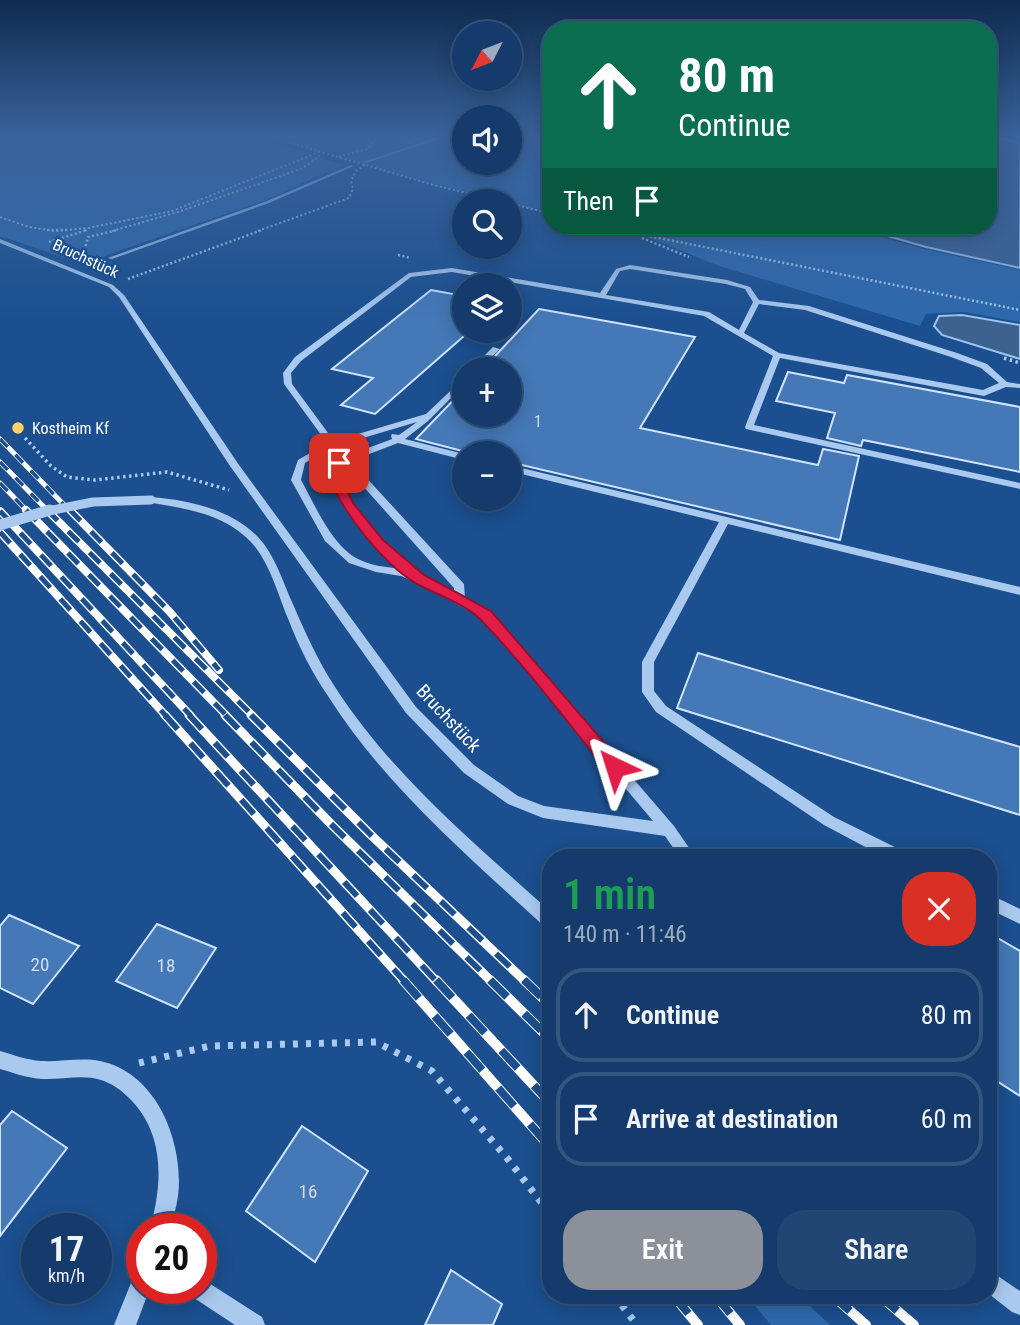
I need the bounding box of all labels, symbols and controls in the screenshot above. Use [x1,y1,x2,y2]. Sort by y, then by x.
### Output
north arrow [452,21,522,91]
map controls [452,21,522,511]
text: 80 m [678,47,775,104]
icon: ahead [563,49,654,140]
button: sound [452,105,522,175]
text: Continue [678,106,790,144]
icon: arrive [628,182,666,220]
text: Then [563,186,614,216]
button: search [452,189,522,259]
street label: Bruchstück [50,235,123,282]
button: layers [452,273,522,343]
button: + [452,357,522,427]
house number: 1 [534,412,542,431]
place label: Kostheim Kf [32,419,109,438]
marker: Kostheim Kf [10,420,26,436]
pin [309,433,369,493]
button: − [452,441,522,511]
icon: arrive [320,444,358,482]
street label: Bruchstück [412,680,486,757]
position arrow [578,730,652,804]
text: 1 min [563,870,656,919]
button: close [902,872,976,946]
text: 140 m · 11:46 [563,921,687,948]
house number: 20 [31,953,49,976]
house number: 18 [157,954,175,977]
icon: ahead [567,996,605,1034]
text: Continue [626,1000,719,1030]
text: 80 m [921,1000,972,1030]
icon: arrive [567,1100,605,1138]
text: Arrive at destination [626,1104,838,1134]
text: 60 m [921,1104,972,1134]
house number: 16 [299,1180,317,1203]
button: Exit [563,1210,763,1290]
button: Share [777,1210,976,1290]
speed limit sign: 20 [126,1213,217,1304]
text: 17 [49,1229,84,1270]
text: km/h [48,1265,85,1286]

